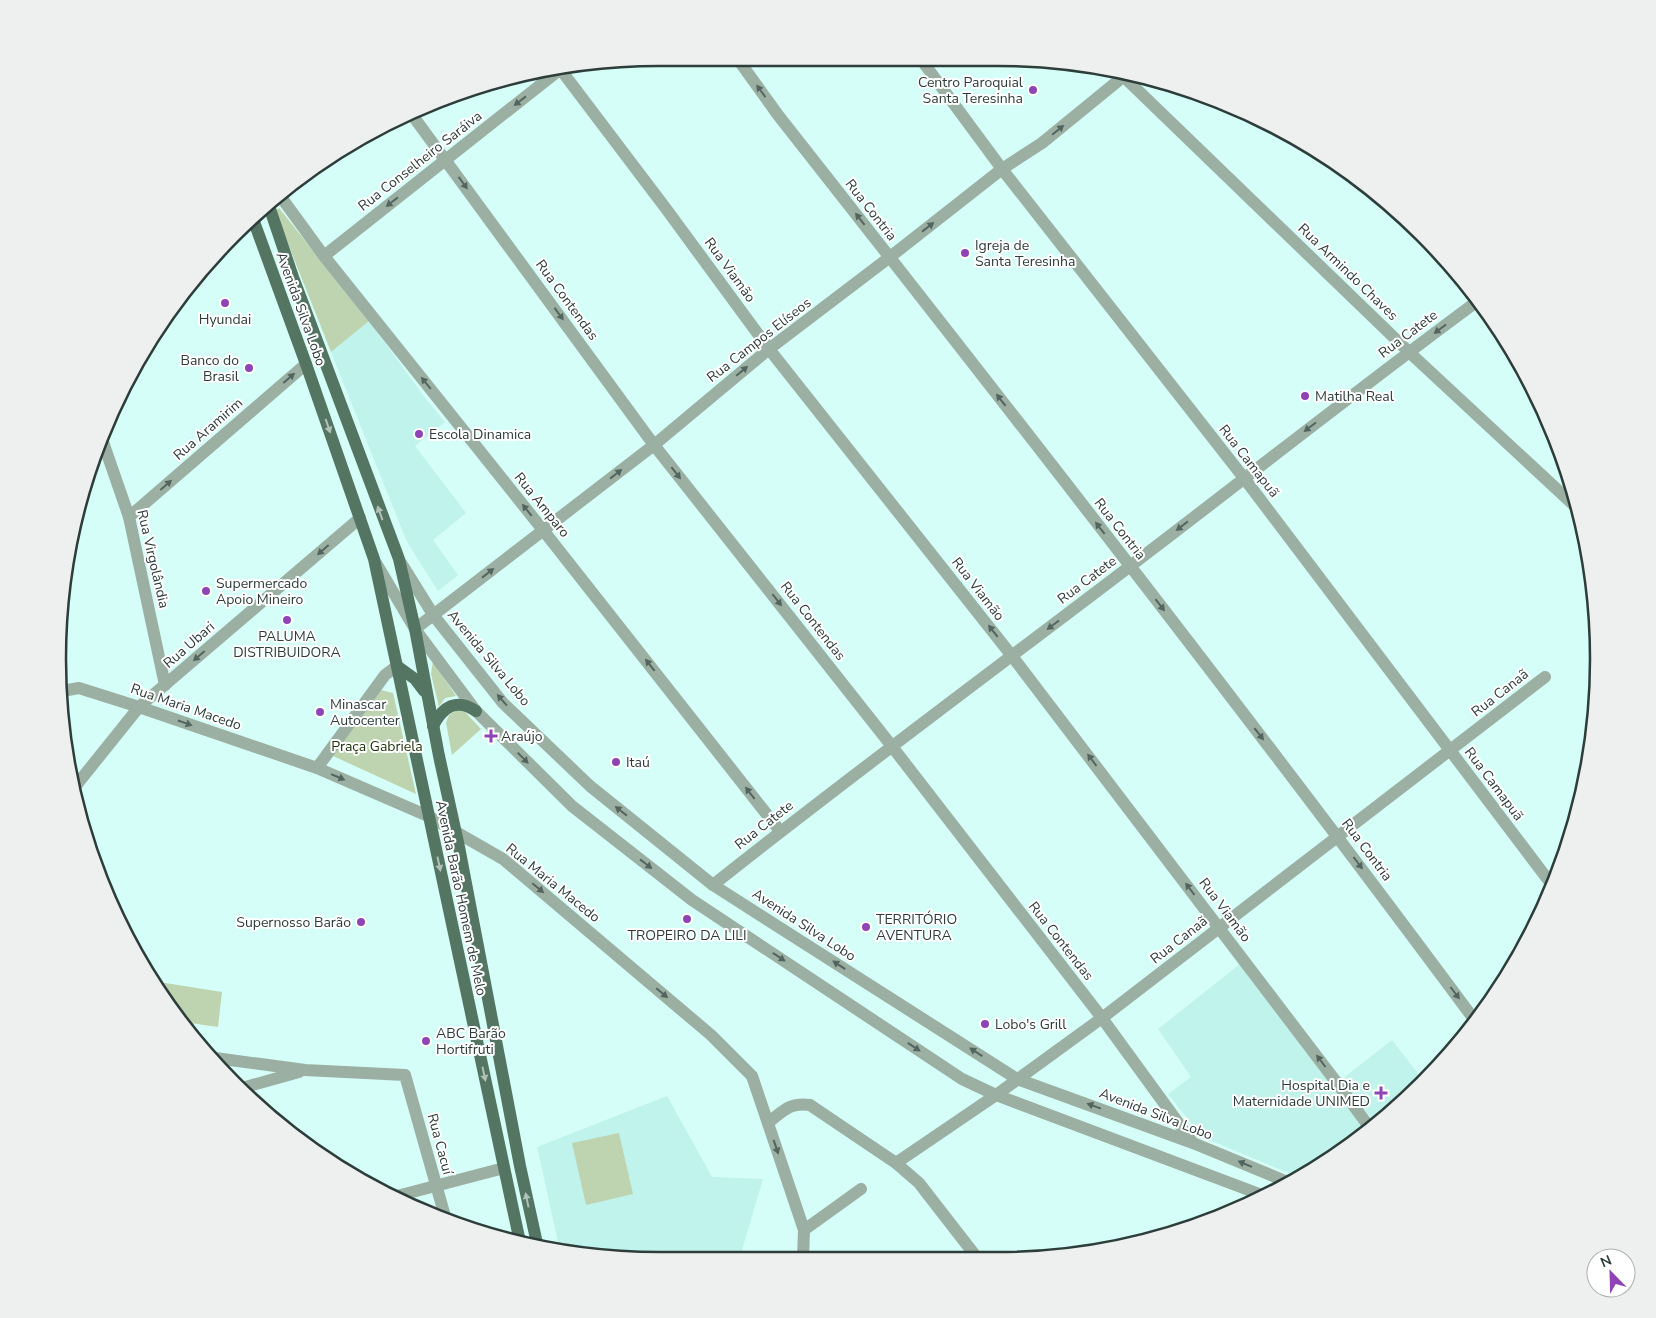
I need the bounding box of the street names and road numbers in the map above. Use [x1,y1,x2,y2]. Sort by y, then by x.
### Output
street label: Rua Conselheiro Saráiva [354,107,486,215]
street label: Rua Contria [841,175,901,245]
street label: Rua Armindo Chaves [1294,219,1402,325]
street label: Rua Viamão [700,234,760,306]
street label: Avenida Silva Lobo [272,249,331,369]
street label: Rua Contendas [531,256,603,344]
street label: Rua Campos Elíseos [703,293,815,387]
street label: Rua Catete [1375,306,1441,362]
street label: Rua Aramirim [169,394,247,464]
street label: Rua Camapuã [1215,421,1283,501]
street label: Rua Amparo [510,468,574,542]
street label: Rua Contria [1090,494,1150,564]
street label: Rua Virgolândia [132,508,174,610]
street label: Rua Catete [1054,552,1120,608]
street label: Rua Viamão [947,553,1009,625]
street label: Rua Contendas [776,578,850,665]
street label: Avenida Silva Lobo [443,606,535,710]
street label: Rua Ubari [159,617,219,673]
street label: Rua Canaã [1467,665,1533,721]
street label: Rua Maria Macedo [128,679,244,735]
street label: Rua Camapuã [1460,743,1528,825]
street label: Rua Catete [731,796,797,854]
street label: Avenida Barão Homem de Melo [431,799,491,998]
street label: Rua Contria [1337,815,1397,885]
street label: Rua Maria Macedo [502,839,604,927]
street label: Rua Viamão [1195,874,1256,946]
street label: Avenida Silva Lobo [749,884,860,966]
street label: Rua Contendas [1024,898,1098,985]
street label: Rua Canaã [1146,912,1212,968]
street label: Avenida Silva Lobo [1097,1084,1216,1144]
street label: Rua Cacuí [423,1111,457,1177]

